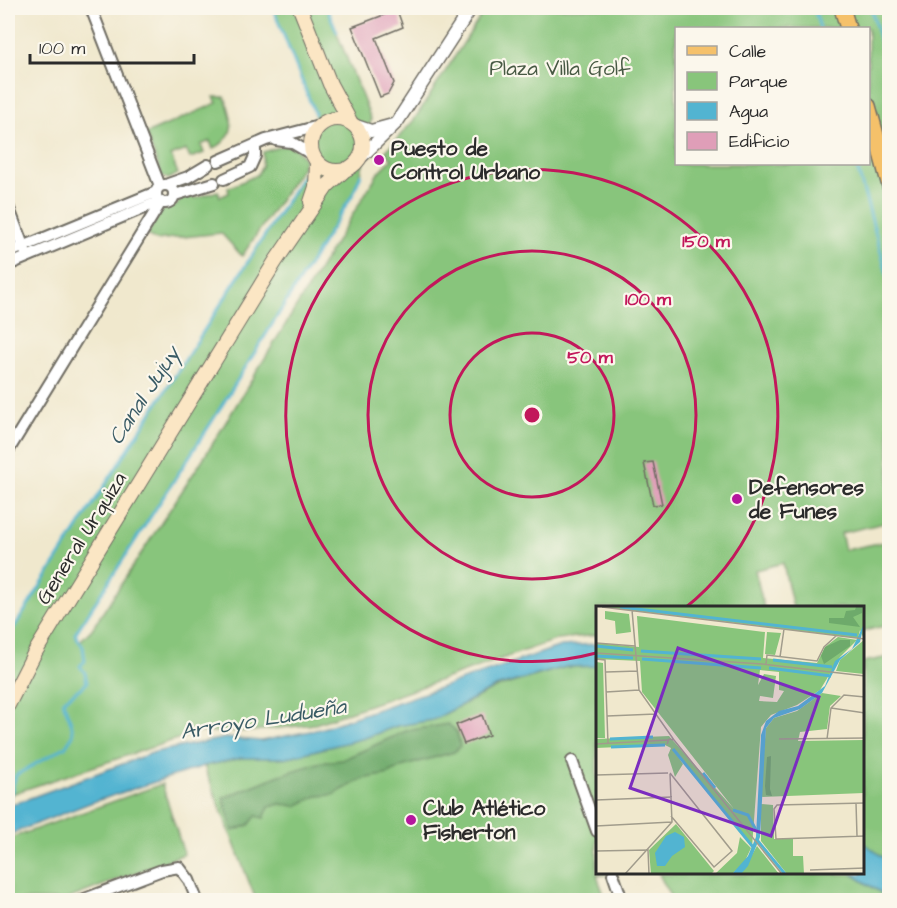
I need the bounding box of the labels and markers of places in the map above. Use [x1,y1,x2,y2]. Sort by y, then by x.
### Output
place label: Puesto de Control Urbano [391,134,540,187]
marker: Puesto de Control Urbano [372,153,386,167]
centre of rings [522,405,542,425]
place label: Defensores de Funes [748,473,865,526]
marker: Defensores de Funes [730,492,744,506]
place label: Club Atlético Fisherton [423,794,546,847]
marker: Club Atlético Fisherton [404,813,418,827]

